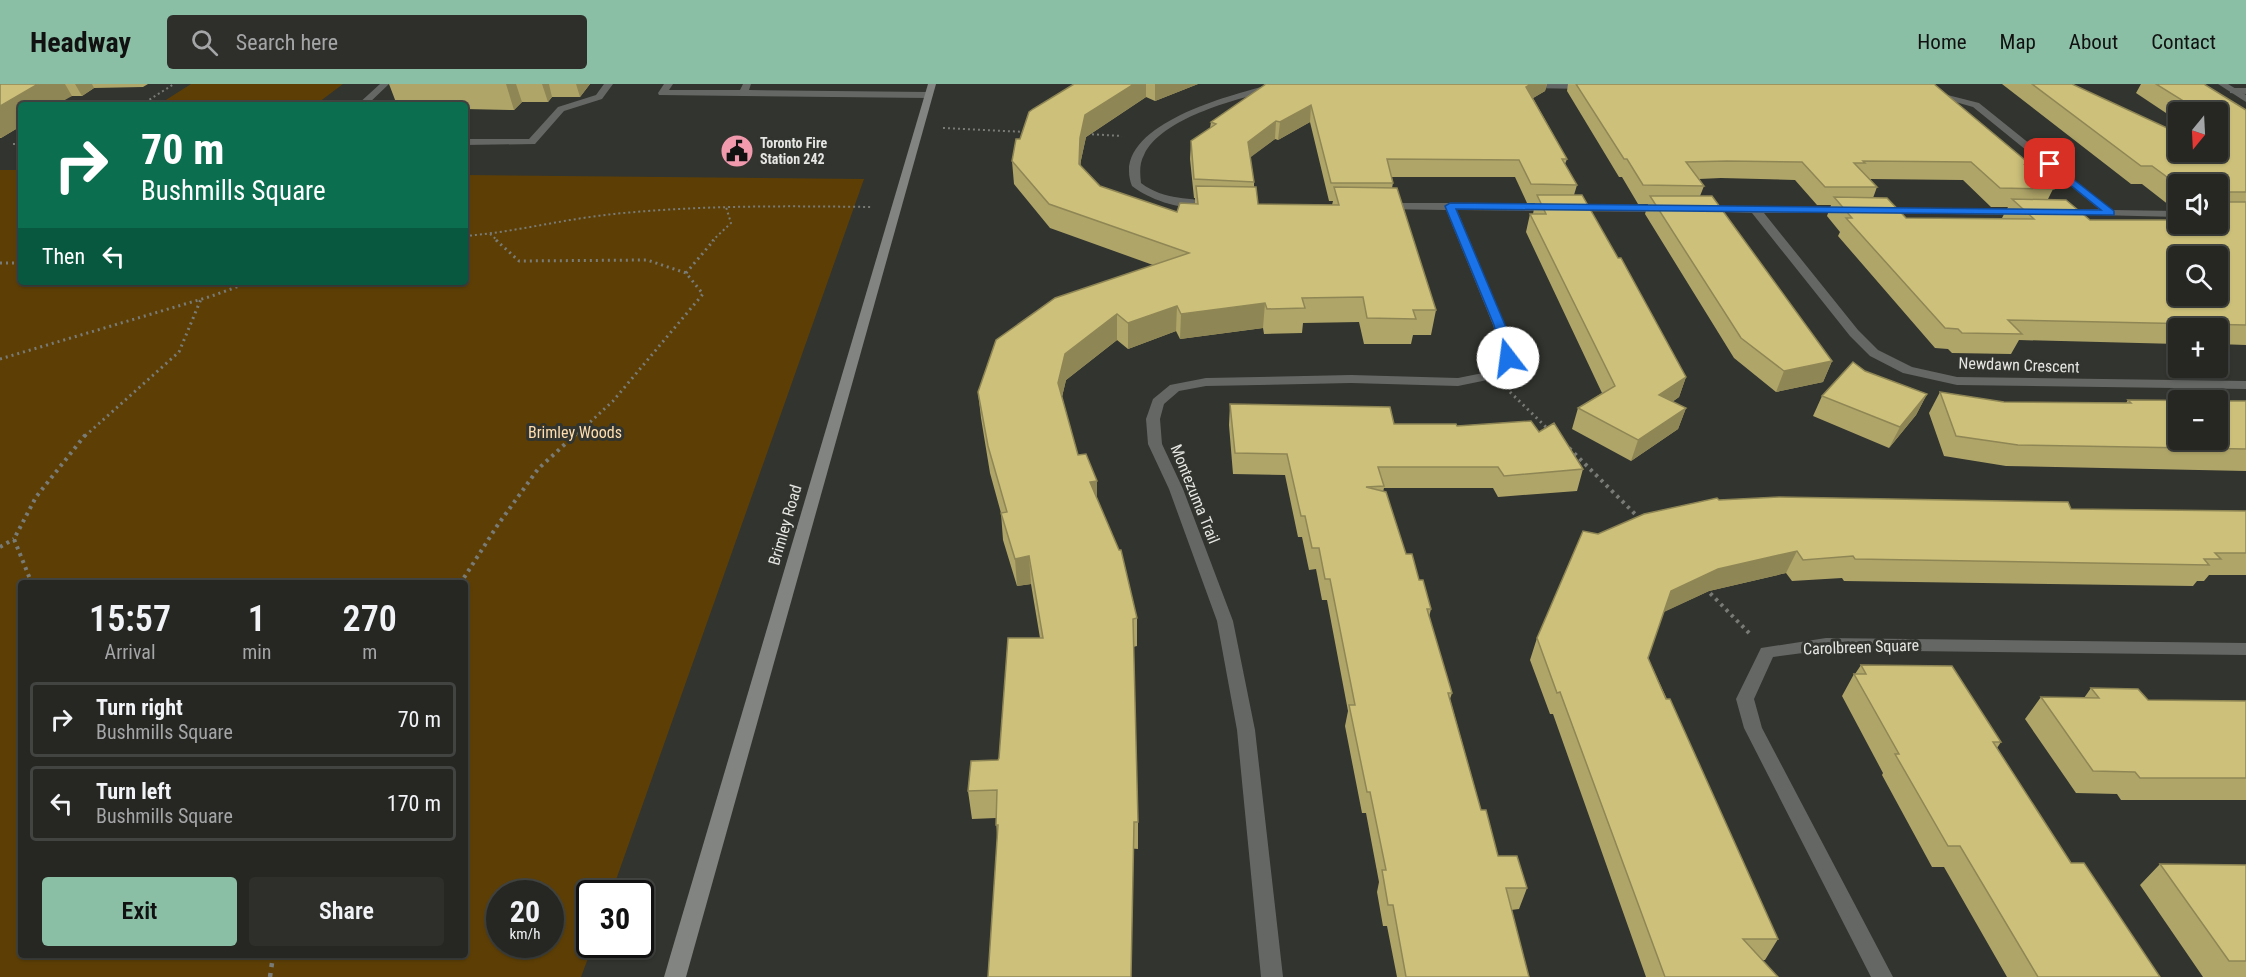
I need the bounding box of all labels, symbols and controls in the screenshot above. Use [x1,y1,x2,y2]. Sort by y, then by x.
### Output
search box [167,15,587,69]
text: Headway [30,26,131,59]
icon: search [188,26,221,59]
text: Search here [236,30,338,55]
text: Home [1917,30,1967,54]
text: Map [2000,30,2036,54]
text: About [2069,30,2118,54]
text: Contact [2151,30,2216,54]
north arrow [2168,102,2228,162]
map controls [2168,102,2228,450]
text: 70 m [141,125,224,174]
icon: right [42,126,120,204]
public building icon: Toronto Fire Station 242 [719,133,755,169]
place label: Toronto Fire Station 242 [760,135,827,167]
pin [2024,138,2075,189]
icon: arrive [2033,147,2066,180]
button: sound [2168,174,2228,234]
text: Bushmills Square [141,175,326,207]
icon: left [97,240,130,273]
text: Then [42,244,85,269]
button: search [2168,246,2228,306]
button: + [2168,318,2228,378]
position arrow [1476,326,1540,390]
street label: Newdawn Crescent [1958,353,2080,377]
button: − [2168,390,2228,450]
park label: Brimley Woods [528,423,622,442]
street label: Montezuma Trail [1166,442,1224,546]
street label: Brimley Road [764,483,806,567]
text: 15:57 [89,598,171,640]
text: 1 [248,598,266,640]
text: 270 [343,598,397,640]
street label: Carolbreen Square [1803,635,1919,659]
text: Arrival [105,640,156,664]
text: min [242,640,271,664]
text: m [362,640,377,664]
text: Turn right [96,695,183,720]
icon: right [45,703,78,736]
text: 70 m [398,707,441,732]
text: Bushmills Square [96,720,233,744]
text: Turn left [96,779,171,804]
icon: left [45,787,78,820]
text: 170 m [387,791,441,816]
text: Bushmills Square [96,804,233,828]
button: Exit [42,877,237,946]
button: Share [249,877,444,946]
speed limit sign: 30 [576,880,654,958]
text: 20 [510,894,540,929]
text: km/h [510,925,540,943]

